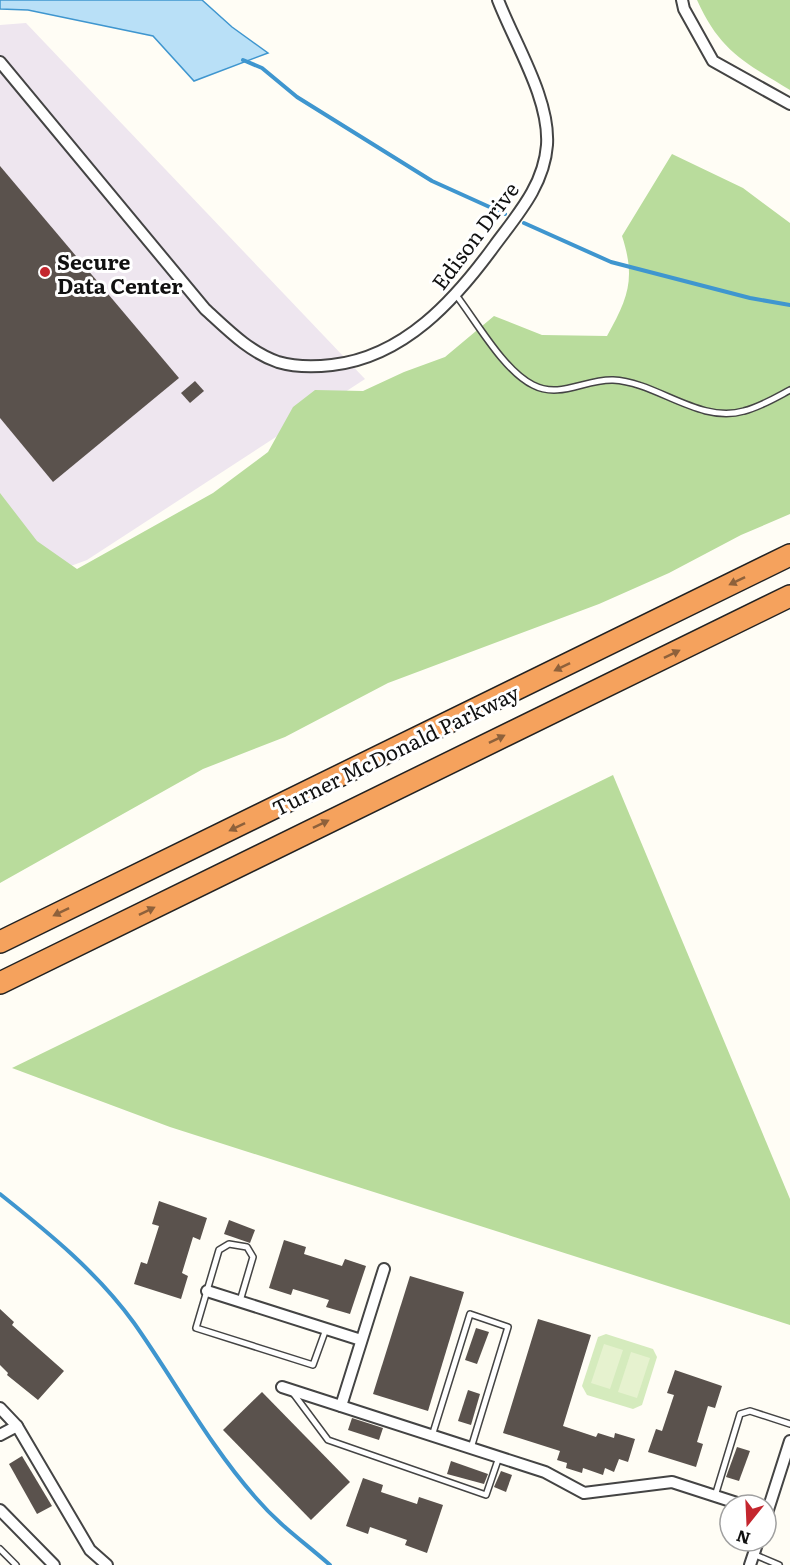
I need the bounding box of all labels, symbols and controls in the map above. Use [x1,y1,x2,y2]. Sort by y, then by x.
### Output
street label: Edison Drive [423,174,525,295]
place label: Secure Data Center [57,245,183,300]
marker: Secure Data Center [38,265,52,279]
one-way arrow [729,576,746,585]
one-way arrow [663,649,681,659]
one-way arrow [554,662,571,671]
street label: Turner McDonald Parkway [266,675,524,822]
one-way arrow [488,734,505,743]
one-way arrow [313,820,330,829]
one-way arrow [228,822,245,831]
one-way arrow [138,906,155,915]
one-way arrow [53,908,70,917]
north arrow [718,1493,778,1553]
text: N [733,1525,753,1552]

